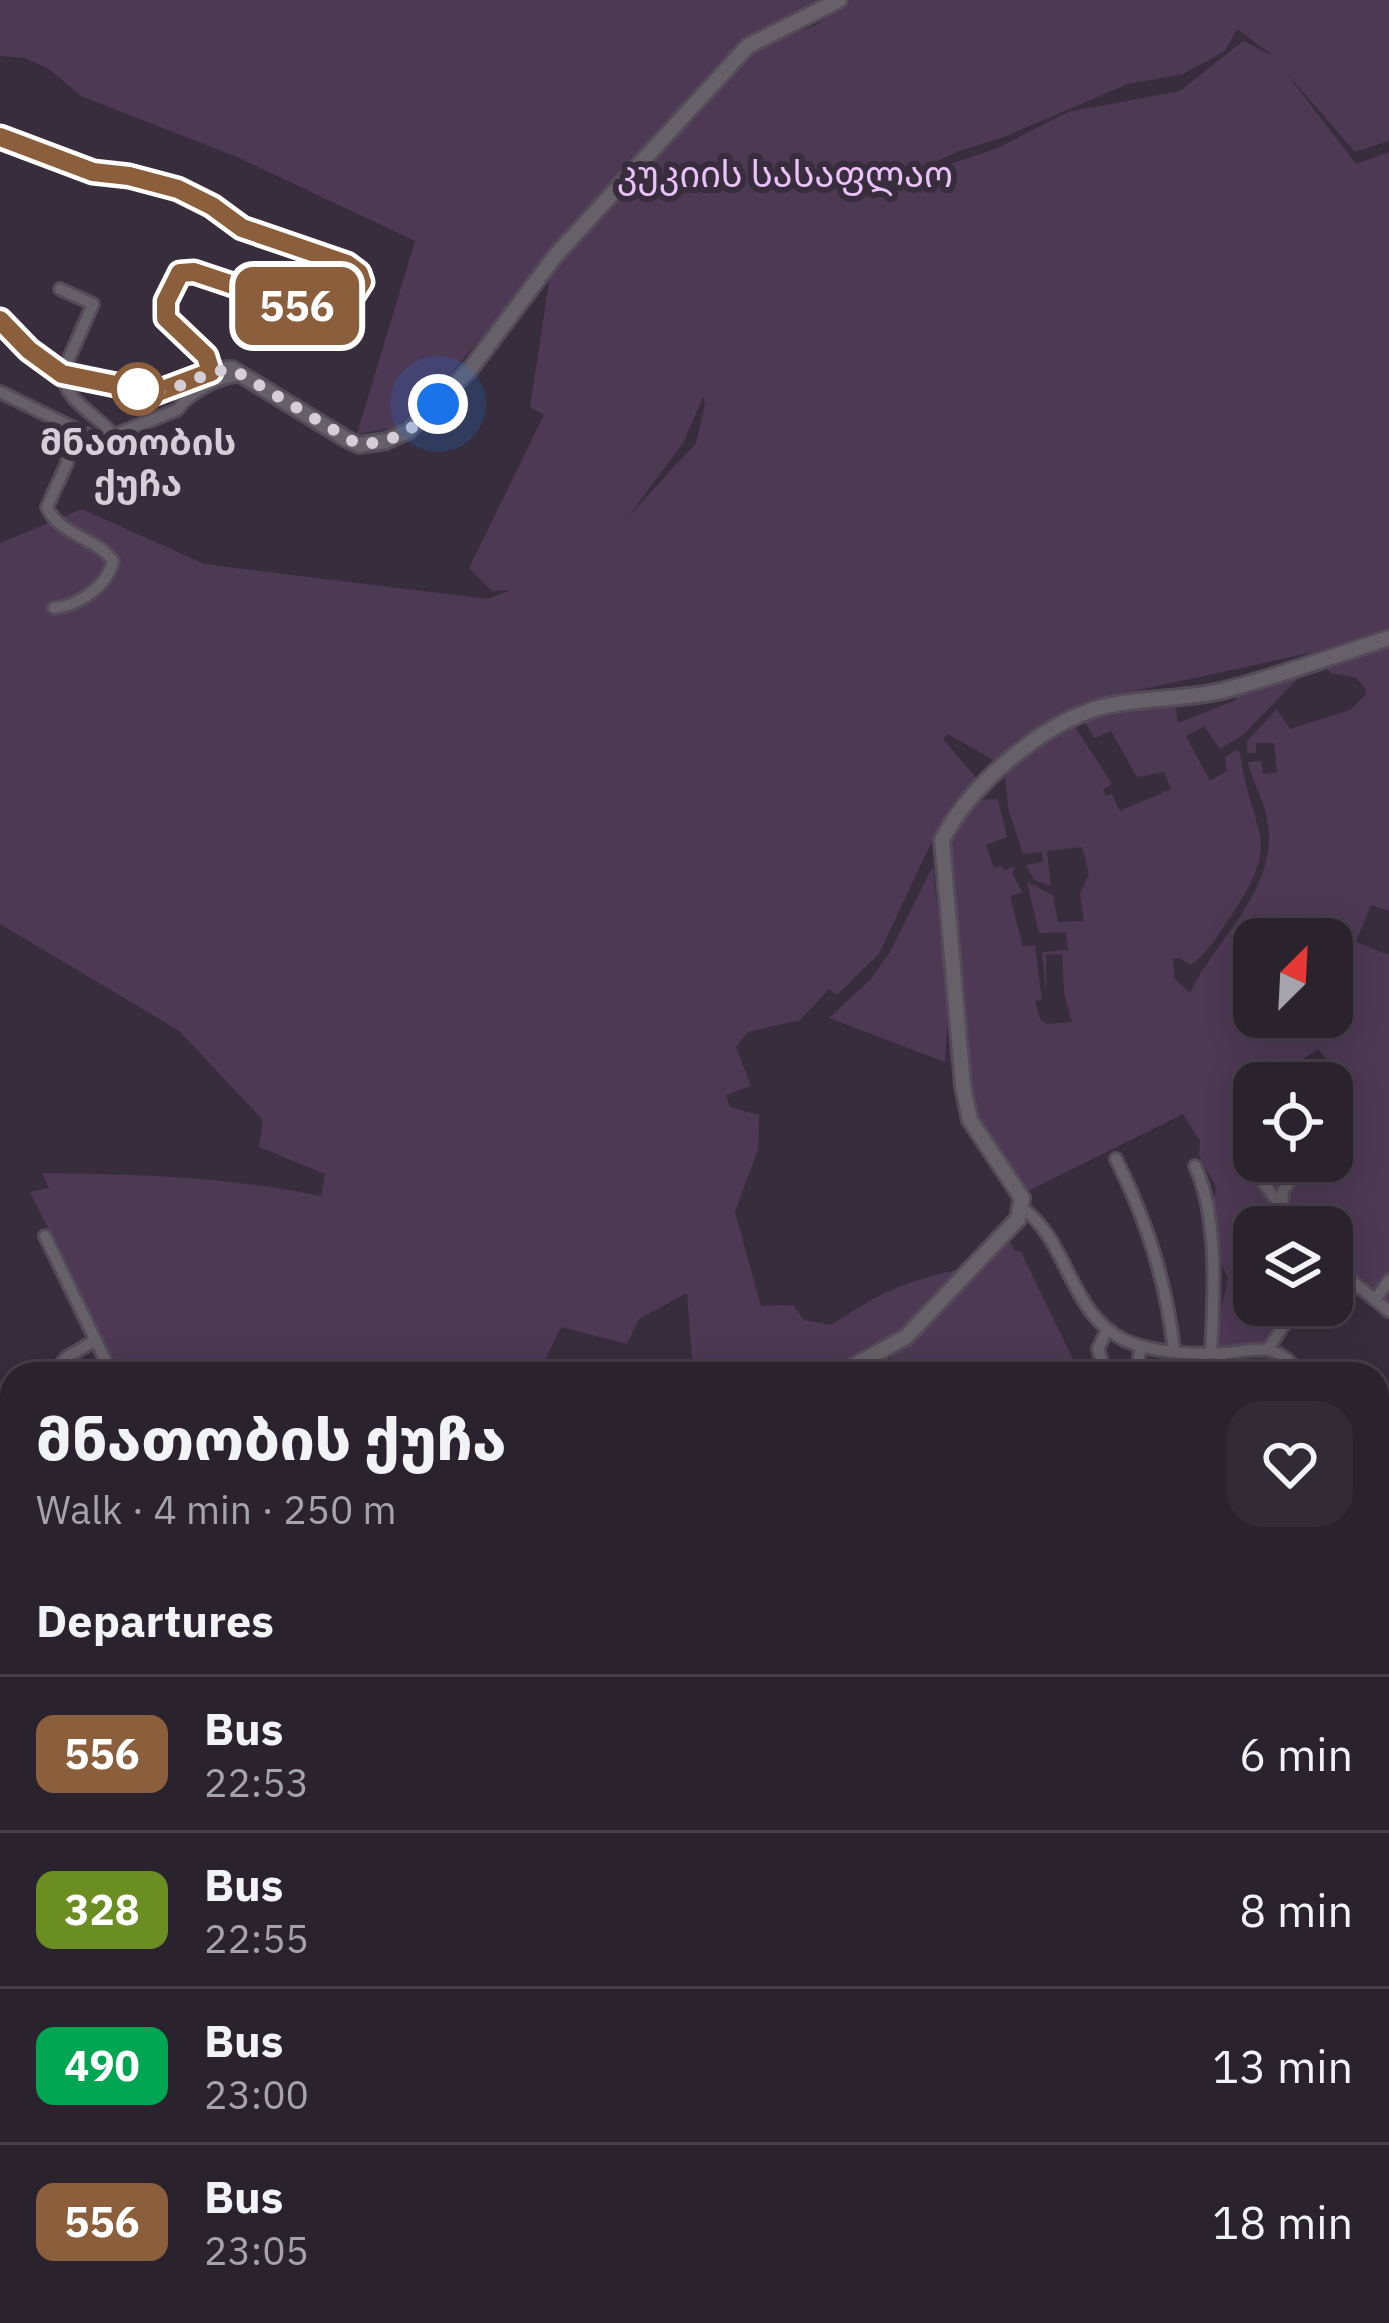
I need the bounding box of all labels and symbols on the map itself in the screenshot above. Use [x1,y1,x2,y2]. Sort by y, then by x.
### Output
park label: კუკიის სასაფლაო [617,150,953,197]
line badge: 556 [228,267,366,345]
marker: მნათობის ქუჩა [113,364,163,414]
your location [408,374,468,434]
place label: მნათობის ქუჩა [40,418,236,506]
north arrow [1233,918,1353,1038]

